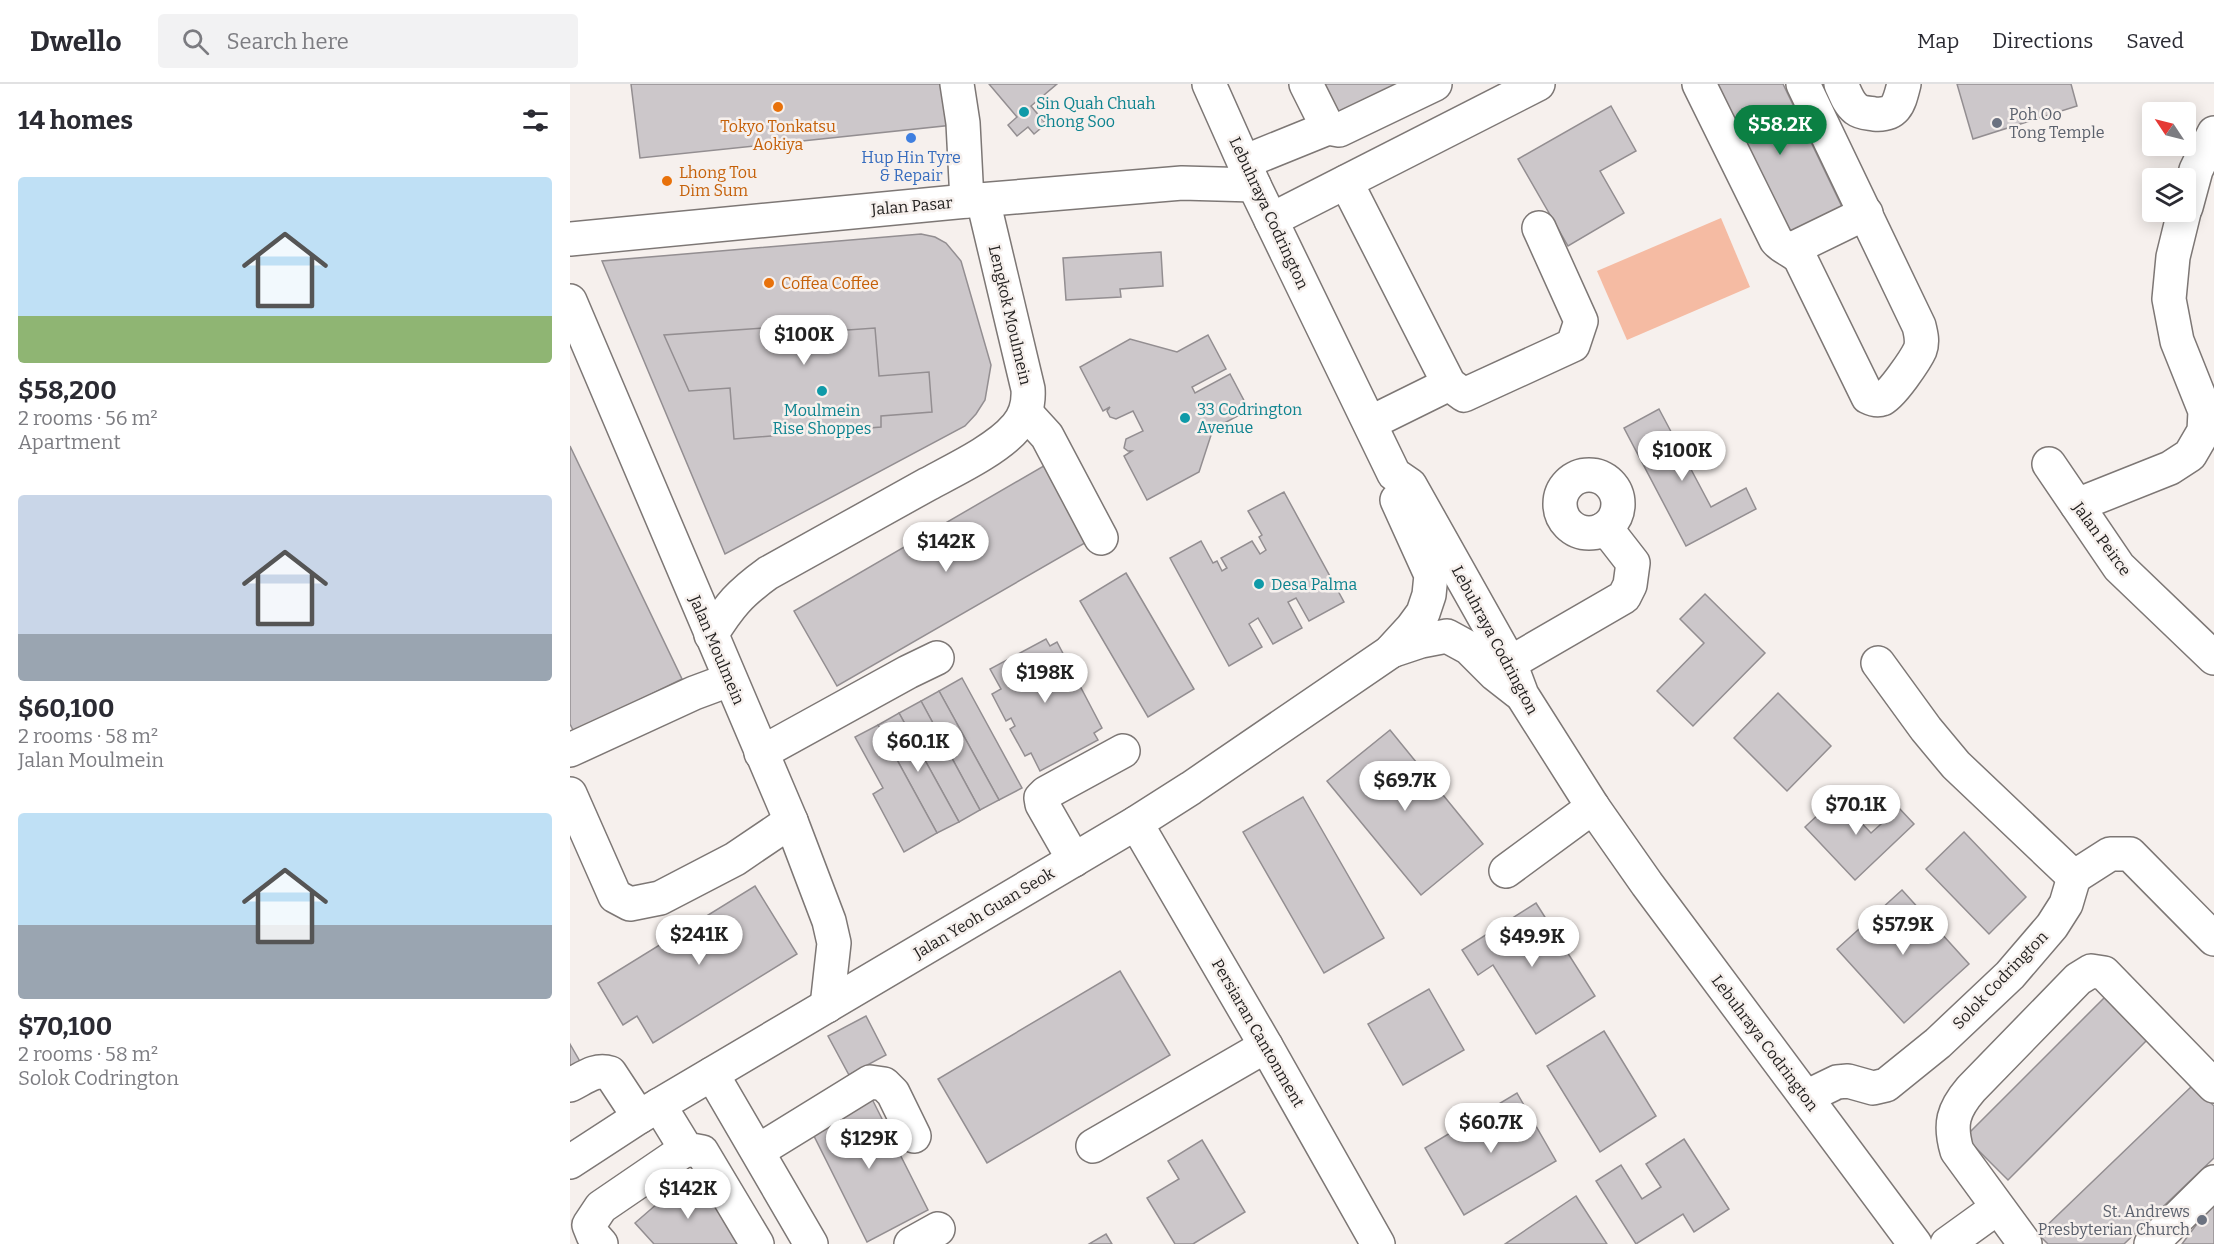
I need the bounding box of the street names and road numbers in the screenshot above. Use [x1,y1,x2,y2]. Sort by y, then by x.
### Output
street label: Lebuhraya Codrington [1225,134,1313,292]
street label: Jalan Pasar [870,193,953,219]
street label: Lengkok Moulmein [985,243,1035,387]
street label: Jalan Peirce [2068,498,2135,580]
street label: Lebuhraya Codrington [1448,562,1542,718]
street label: Jalan Moulmein [685,592,749,707]
street label: Jalan Yeoh Guan Seok [910,864,1058,963]
street label: Solok Codrington [1948,927,2052,1033]
street label: Persiaran Cantonment [1208,955,1308,1111]
street label: Lebuhraya Codrington [1708,971,1822,1115]

